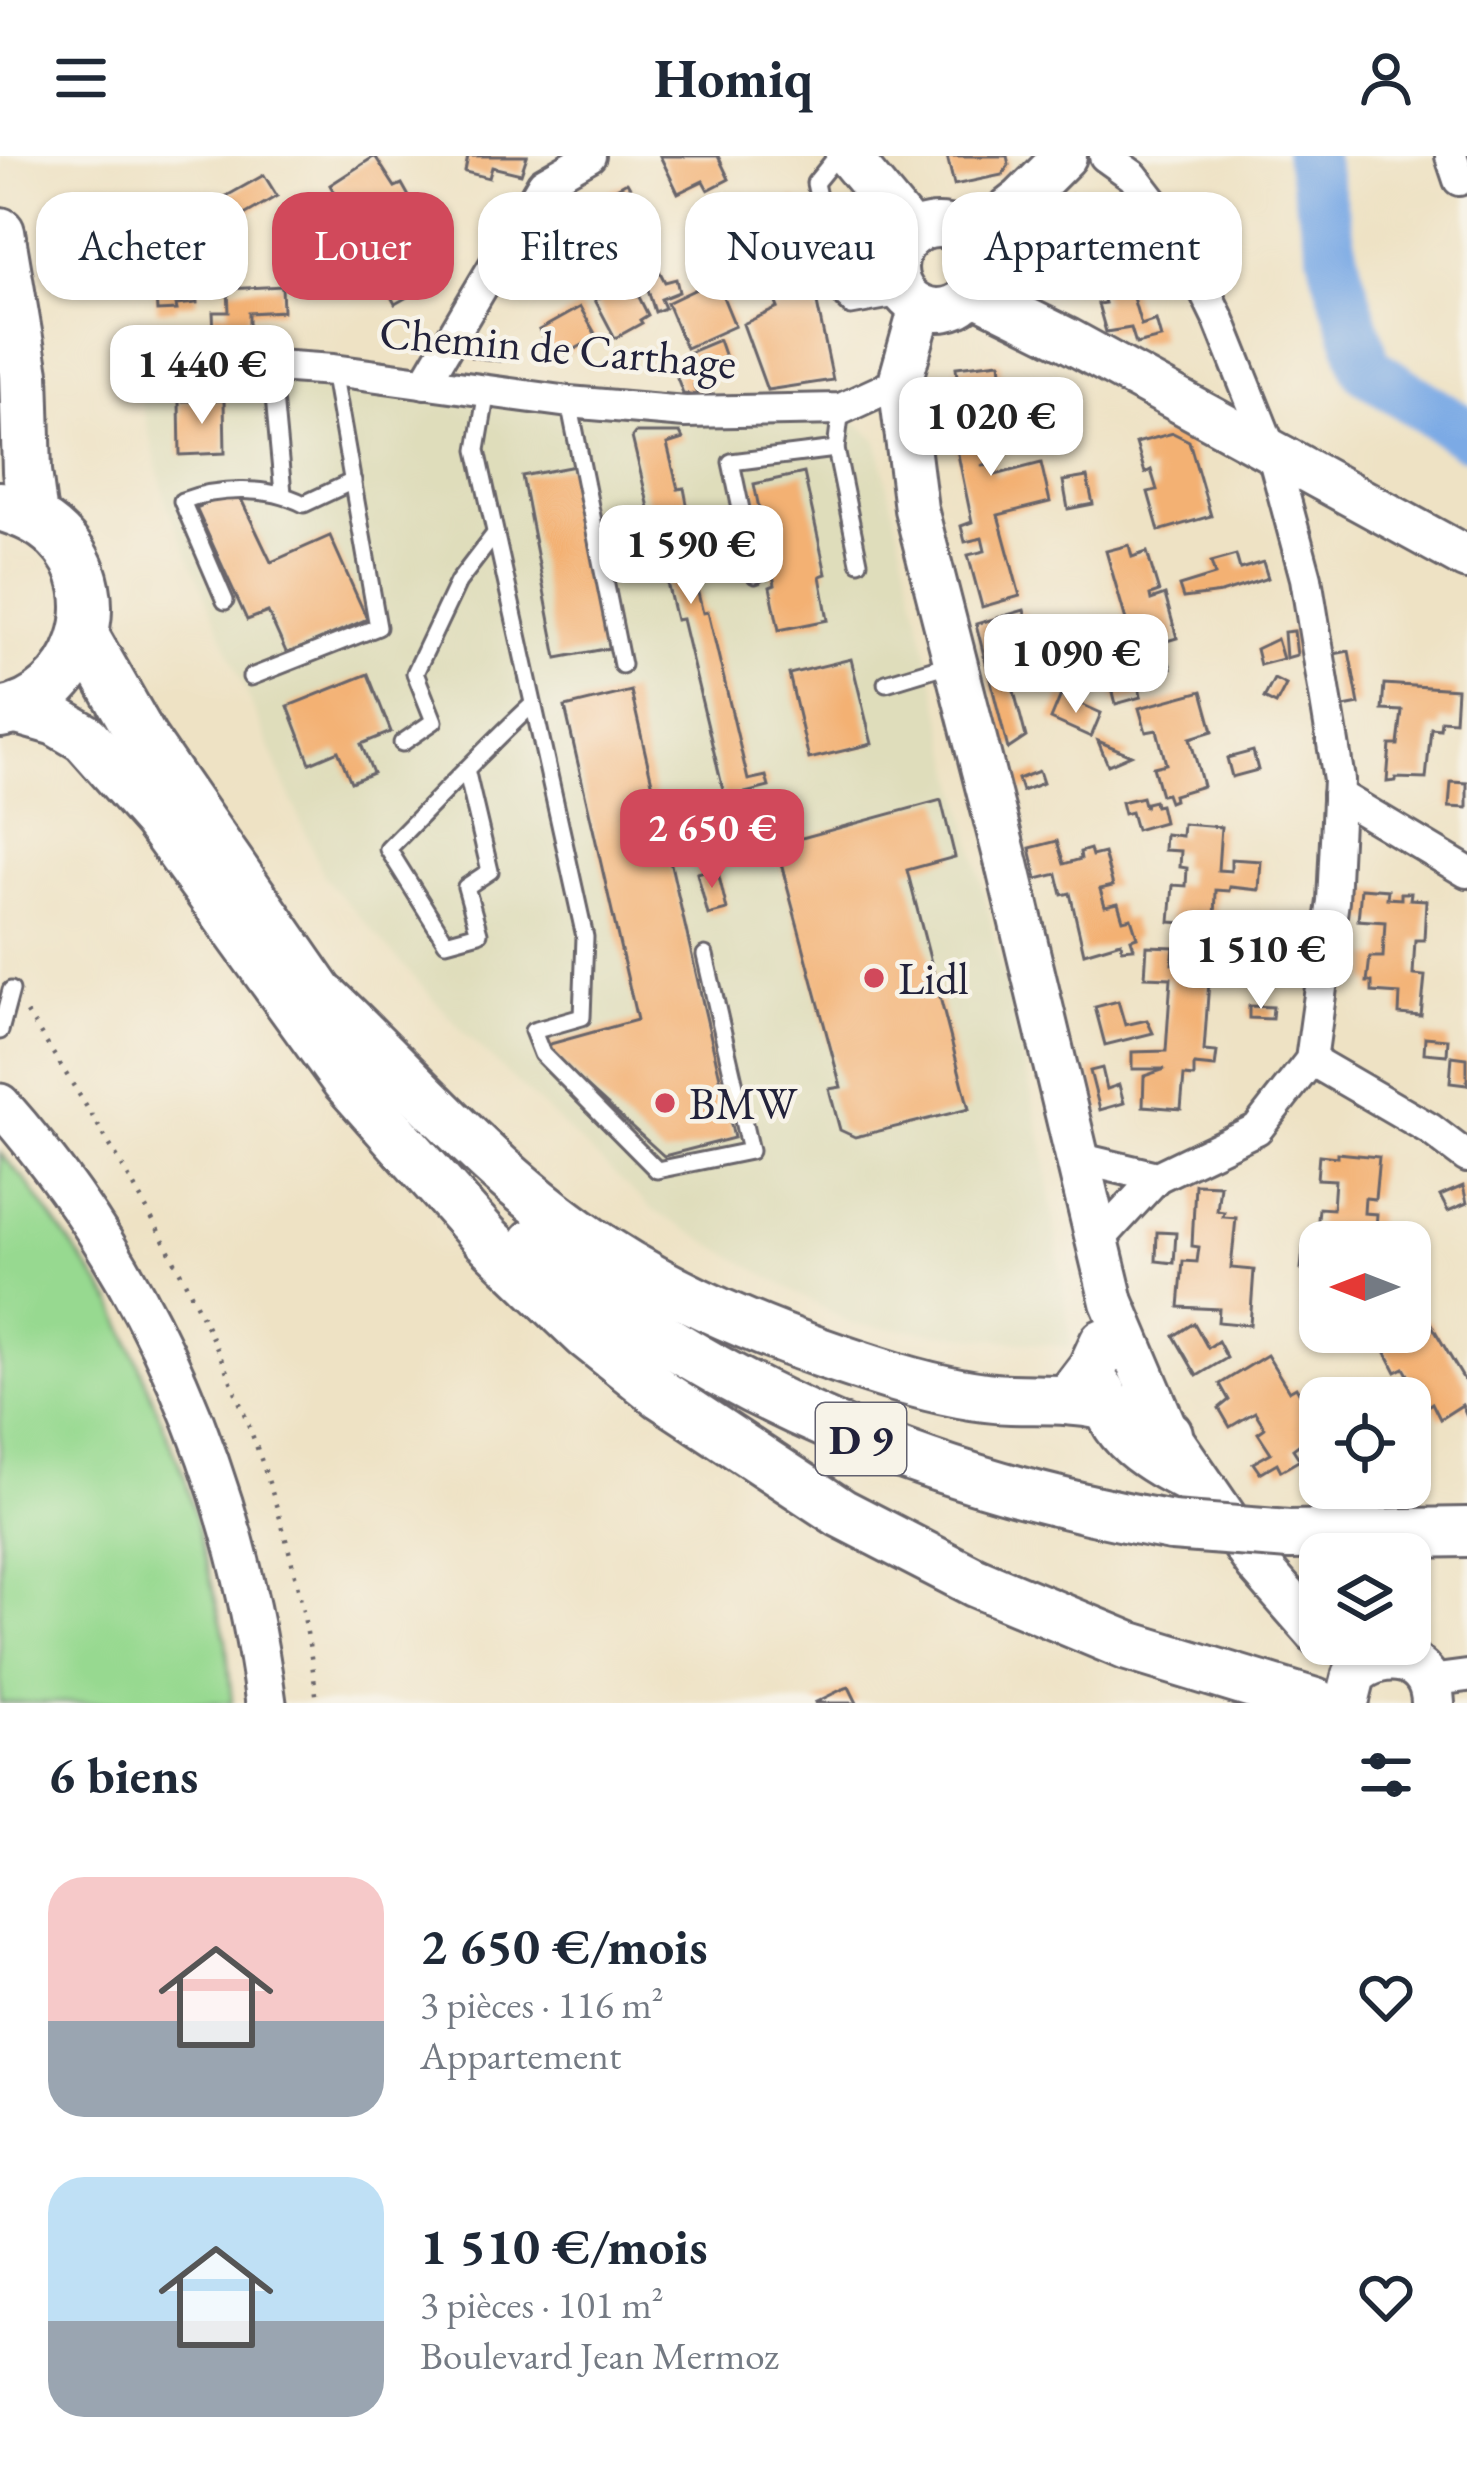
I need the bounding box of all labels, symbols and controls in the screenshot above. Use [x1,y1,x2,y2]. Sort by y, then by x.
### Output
text: Homiq [654,43,813,113]
icon: menu [48,45,114,111]
icon: person [1353,45,1419,111]
chip: Acheter [36,192,248,300]
chip: Louer [272,192,454,300]
chip: Filtres [478,192,661,300]
chip: Nouveau [685,192,918,300]
chip: Appartement [942,192,1242,300]
street label: Chemin de Carthage [377,303,739,391]
pin: 1 440 € [91,325,313,427]
text: 1 440 € [137,338,267,389]
pin: 1 020 € [880,377,1102,479]
text: 1 020 € [926,390,1056,441]
pin: 1 590 € [580,505,802,607]
text: 1 590 € [626,518,756,569]
pin: 1 090 € [965,614,1187,716]
text: 1 090 € [1011,627,1141,678]
pin: 2 650 € [601,789,823,891]
text: 2 650 € [647,802,777,853]
pin: 1 510 € [1150,910,1372,1012]
text: 1 510 € [1196,923,1326,974]
place label: Lidl [898,949,969,1007]
marker: Lidl [861,965,887,991]
place label: BMW [689,1074,798,1132]
marker: BMW [652,1090,678,1116]
north arrow [1299,1221,1431,1353]
map controls [1299,1221,1431,1665]
button: locate [1299,1377,1431,1509]
road number: D 9 [816,1403,906,1475]
button: layers [1299,1533,1431,1665]
text: 6 biens [48,1742,198,1808]
icon: filters [1353,1742,1419,1808]
text: 2 650 €/mois [420,1913,708,1979]
icon: home [144,1925,288,2069]
icon: heart [1353,1964,1419,2030]
text: 3 pièces · 116 m² [420,1979,663,2030]
text: Appartement [420,2030,621,2081]
text: 1 510 €/mois [420,2213,708,2279]
icon: home [144,2225,288,2369]
icon: heart [1353,2264,1419,2330]
text: 3 pièces · 101 m² [420,2279,663,2330]
text: Boulevard Jean Mermoz [420,2330,779,2381]

